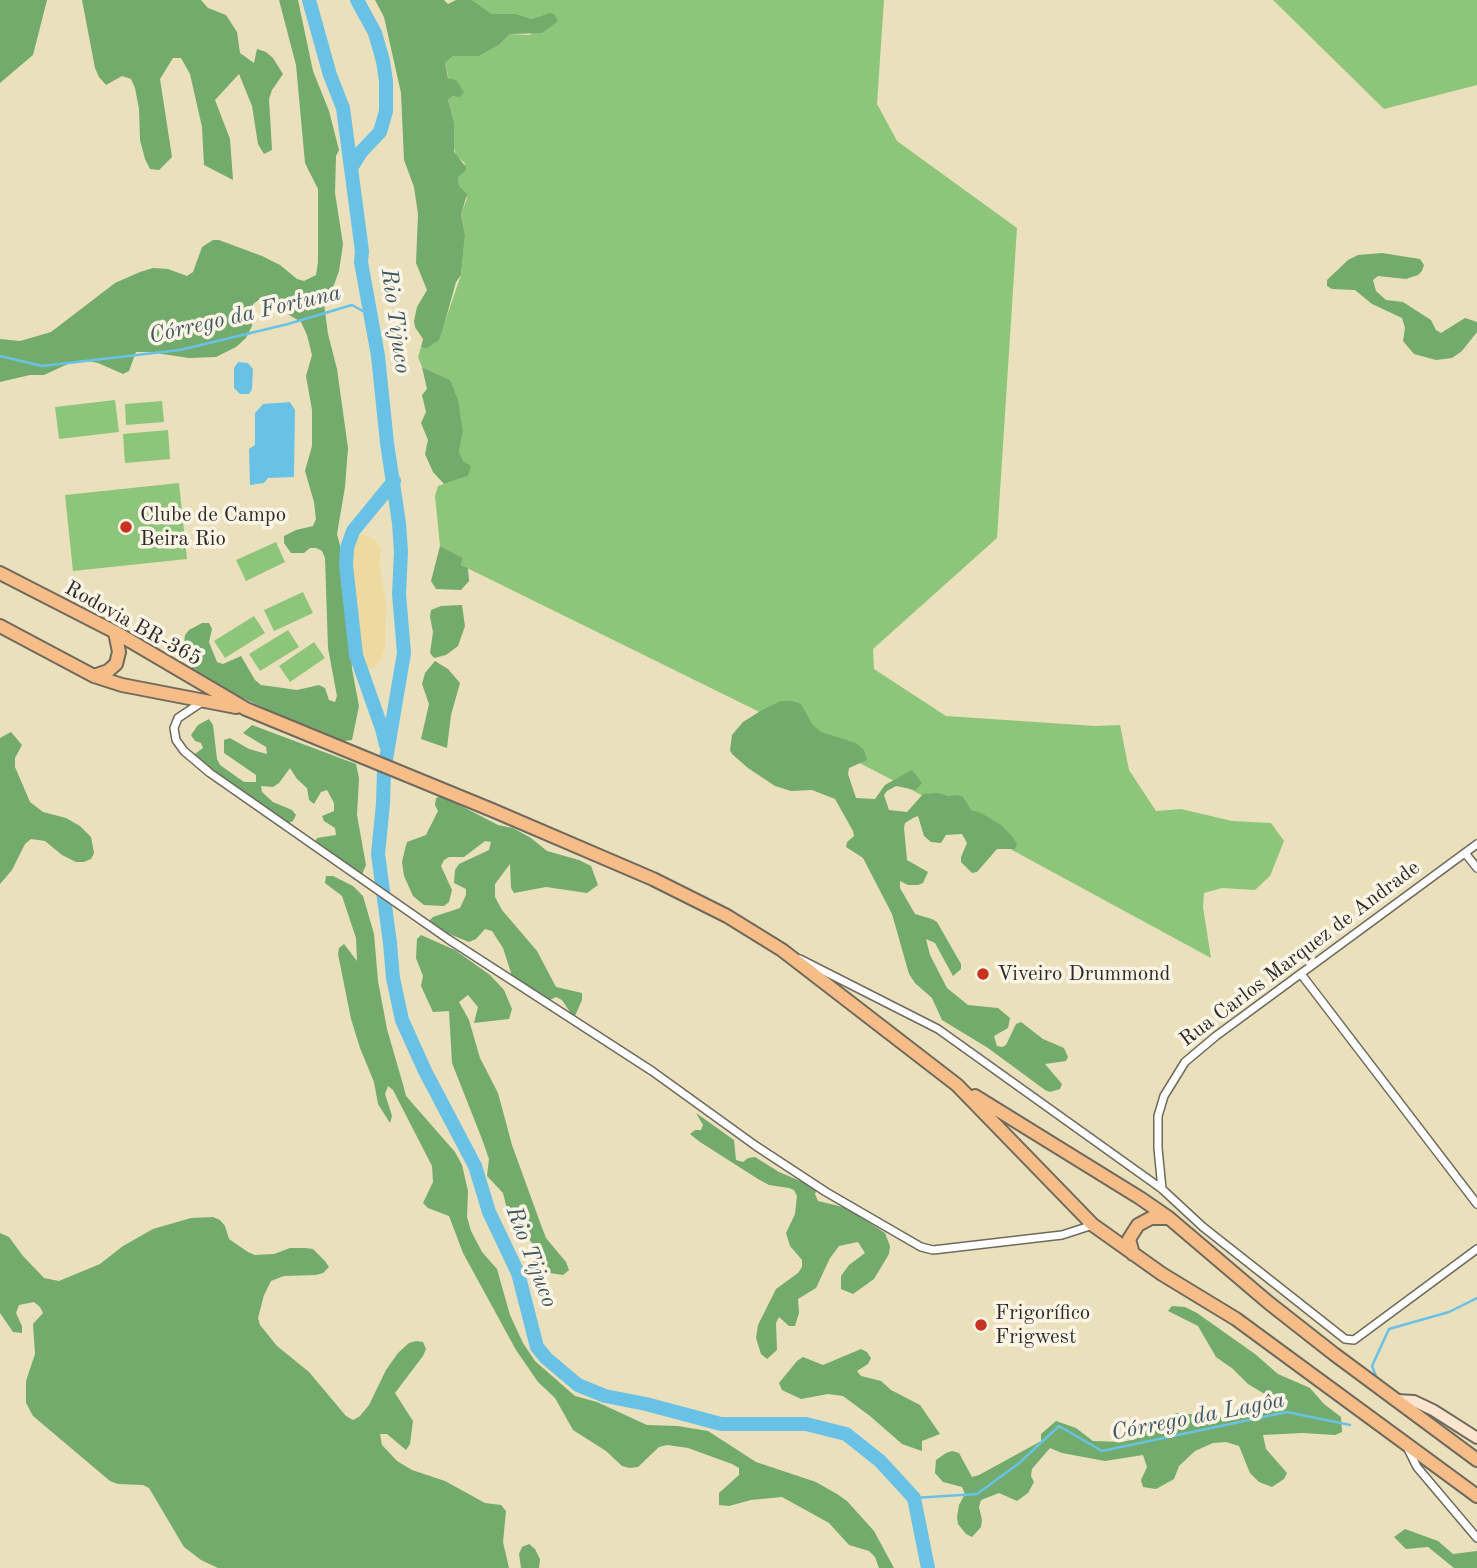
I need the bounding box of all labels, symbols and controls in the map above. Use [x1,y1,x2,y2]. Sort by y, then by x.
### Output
water label: Rio Tijuco [374,267,416,375]
water label: Córrego da Fortuna [146,279,344,351]
place label: Clube de Campo Beira Rio [140,502,286,552]
marker: Clube de Campo Beira Rio [118,519,134,535]
street label: Rodovia BR-365 [60,576,206,672]
street label: Rua Carlos Marquez de Andrade [1175,855,1425,1053]
place label: Viveiro Drummond [997,961,1171,987]
marker: Viveiro Drummond [975,966,991,982]
water label: Rio Tijuco [499,1203,563,1311]
place label: Frigorífico Frigwest [995,1300,1090,1350]
marker: Frigorífico Frigwest [973,1317,989,1333]
water label: Córrego da Lagôa [1109,1387,1287,1447]

